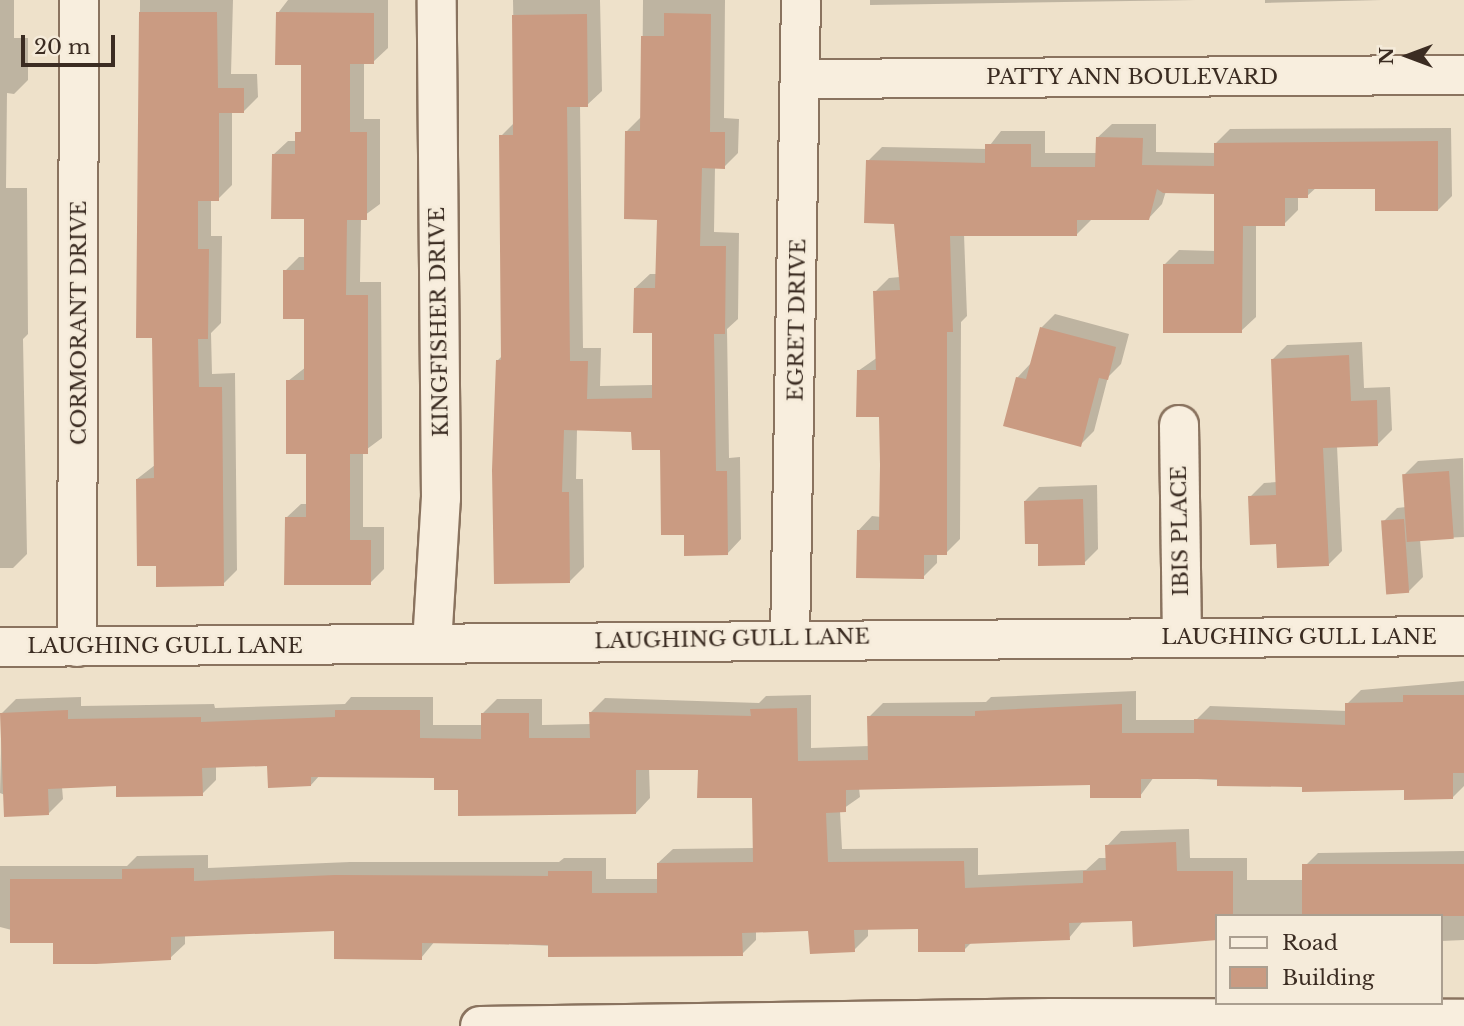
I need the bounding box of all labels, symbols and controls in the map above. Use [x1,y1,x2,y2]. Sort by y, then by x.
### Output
scale bar [24,21,119,65]
north arrow [1373,21,1443,91]
text: 20 m [34,34,91,60]
text: N [1375,47,1398,65]
street label: PATTY ANN BOULEVARD [985,64,1279,90]
street label: CORMORANT DRIVE [66,200,92,446]
street label: KINGFISHER DRIVE [424,206,454,438]
street label: EGRET DRIVE [783,238,811,402]
street label: IBIS PLACE [1166,466,1194,596]
street label: LAUGHING GULL LANE [594,624,870,654]
street label: LAUGHING GULL LANE [1161,624,1437,650]
street label: LAUGHING GULL LANE [27,633,303,659]
legend [1216,914,1443,1005]
text: Road [1282,930,1338,956]
text: Building [1282,965,1374,991]

